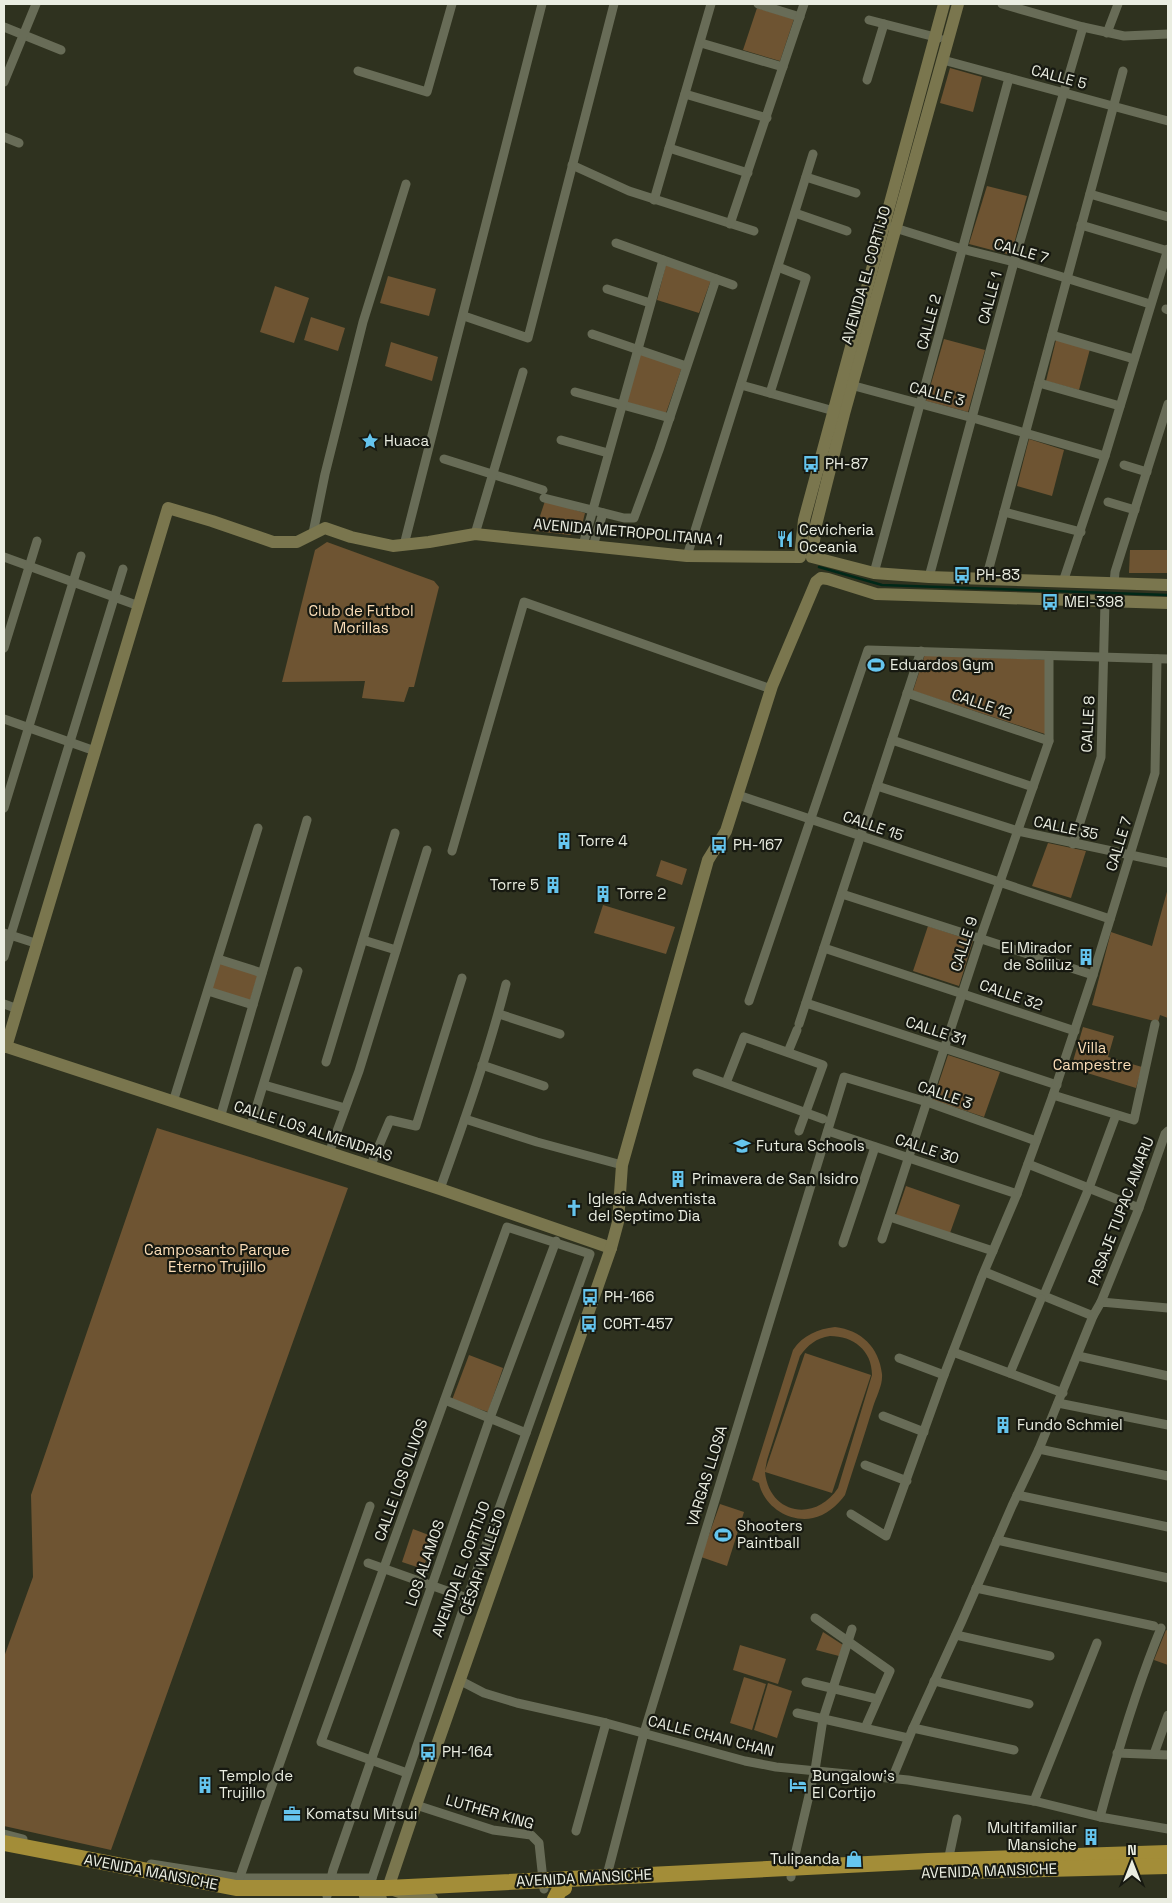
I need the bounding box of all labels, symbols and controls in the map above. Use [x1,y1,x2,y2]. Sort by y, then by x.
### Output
street label: CALLE 5 [1029,60,1089,93]
street label: AVENIDA EL CORTIJO [837,203,894,346]
street label: CALLE 7 [992,234,1051,267]
street label: CALLE 1 [973,269,1006,326]
street label: CALLE 2 [912,292,945,352]
street label: CALLE 3 [907,377,967,410]
place icon: Huaca [360,431,380,451]
place label: Huaca [384,431,429,450]
bus stop icon: PH-87 [801,454,821,474]
place label: PH-87 [825,454,868,473]
street label: AVENIDA METROPOLITANA 1 [533,514,724,549]
place label: Cevicheria Oceania [799,520,874,556]
restaurant icon: Cevicheria Oceania [775,529,795,549]
bus stop icon: PH-83 [952,565,972,585]
place label: PH-83 [976,565,1020,584]
bus stop icon: MEI-398 [1040,592,1060,612]
place label: MEI-398 [1064,592,1124,611]
park label: Club de Futbol Morillas [308,601,414,637]
sports icon: Eduardos Gym [866,655,886,675]
place label: Eduardos Gym [890,655,994,674]
street label: CALLE 12 [949,684,1015,723]
street label: CALLE 8 [1077,695,1098,753]
street label: CALLE 15 [840,806,906,845]
street label: CALLE 35 [1032,811,1100,844]
street label: CALLE 7 [1101,814,1136,873]
building icon: Torre 4 [554,831,574,851]
place label: Torre 4 [578,831,628,850]
bus stop icon: PH-167 [709,835,729,855]
place label: PH-167 [733,835,782,854]
place label: Torre 5 [490,875,539,894]
building icon: Torre 5 [543,875,563,895]
building icon: Torre 2 [593,884,613,904]
place label: Torre 2 [617,884,666,903]
street label: CALLE 9 [946,914,981,974]
place label: El Mirador de Soliluz [1001,938,1072,974]
building icon: El Mirador de Soliluz [1076,947,1096,967]
street label: CALLE 32 [977,975,1045,1014]
street label: CALLE 31 [903,1012,969,1049]
park label: Villa Campestre [1053,1038,1131,1074]
street label: CALLE 3 [915,1076,975,1113]
street label: CALLE LOS ALMENDRAS [232,1096,395,1165]
street label: CALLE 30 [893,1129,962,1168]
street label: PASAJE TUPAC AMARU [1083,1134,1158,1288]
school or university icon: Futura Schools [732,1136,752,1156]
place label: Futura Schools [756,1136,865,1155]
building icon: Primavera de San Isidro [668,1169,688,1189]
place label: Primavera de San Isidro [692,1169,859,1188]
place label: Iglesia Adventista del Septimo Dia [588,1189,717,1225]
church icon: Iglesia Adventista del Septimo Dia [564,1198,584,1218]
park label: Camposanto Parque Eterno Trujillo [144,1240,290,1276]
bus stop icon: PH-166 [580,1287,600,1307]
place label: PH-166 [604,1287,654,1306]
bus stop icon: CORT-457 [579,1314,599,1334]
place label: CORT-457 [603,1314,673,1333]
building icon: Fundo Schmiel [993,1415,1013,1435]
place label: Fundo Schmiel [1017,1415,1123,1434]
street label: CALLE LOS OLIVOS [370,1416,431,1544]
street label: VARGAS LLOSA [682,1423,731,1529]
street label: AVENIDA EL CORTIJO [427,1498,494,1639]
street label: CÉSAR VALLEJO [455,1506,510,1618]
place label: Shooters Paintball [737,1516,803,1552]
street label: LOS ALAMOS [401,1517,448,1609]
sports icon: Shooters Paintball [713,1525,733,1545]
street label: CALLE CHAN CHAN [646,1711,776,1760]
bus stop icon: PH-164 [418,1742,438,1762]
place label: PH-164 [442,1742,493,1761]
place label: Templo de Trujillo [219,1766,293,1802]
place label: Bungalow's El Cortijo [812,1766,895,1802]
building icon: Templo de Trujillo [195,1775,215,1795]
hotel icon: Bungalow's El Cortijo [788,1775,808,1795]
street label: LUTHER KING [444,1790,537,1833]
office icon: Komatsu Mitsui [282,1804,302,1824]
place label: Komatsu Mitsui [306,1804,417,1823]
place label: Multifamiliar Mansiche [987,1818,1077,1854]
building icon: Multifamiliar Mansiche [1081,1827,1101,1847]
north arrow [1107,1838,1157,1888]
text: N [1127,1841,1137,1859]
street label: AVENIDA MANSICHE [82,1849,220,1894]
place label: Tulipanda [770,1849,840,1868]
shop icon: Tulipanda [844,1849,864,1869]
street label: AVENIDA MANSICHE [921,1859,1057,1882]
street label: AVENIDA MANSICHE [516,1864,652,1891]

